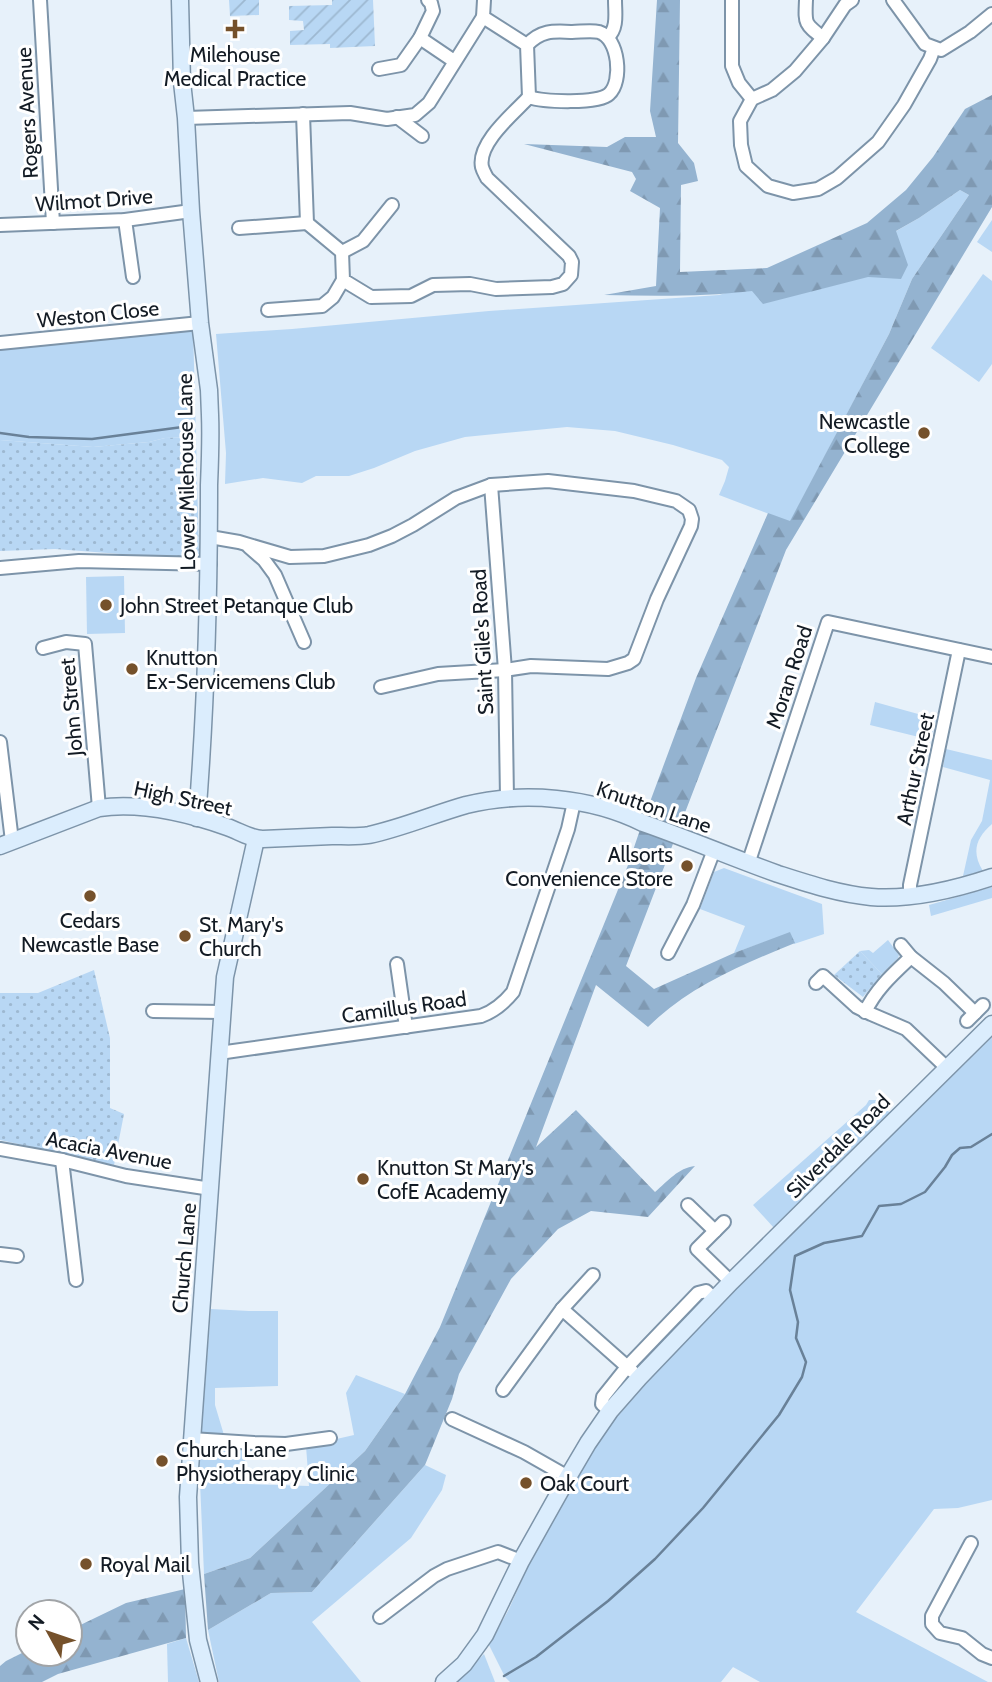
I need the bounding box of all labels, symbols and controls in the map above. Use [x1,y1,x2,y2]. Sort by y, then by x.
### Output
marker: Milehouse Medical Practice [225,19,245,39]
place label: Milehouse Medical Practice [164,42,307,91]
street label: Rogers Avenue [11,46,43,179]
street label: Wilmot Drive [34,183,154,217]
street label: Weston Close [36,295,160,333]
street label: Lower Milehouse Lane [172,373,200,571]
place label: Newcastle College [819,409,910,458]
marker: Newcastle College [916,425,932,441]
street label: Saint Gile's Road [466,568,498,716]
place label: John Street Petanque Club [119,593,353,618]
marker: John Street Petanque Club [98,597,114,613]
street label: Moran Road [761,622,817,732]
place label: Knutton Ex-Servicemens Club [146,645,335,694]
street label: John Street [54,657,88,758]
marker: Knutton Ex-Servicemens Club [124,661,140,677]
street label: Arthur Street [891,710,939,828]
street label: High Street [132,775,234,821]
street label: Knutton Lane [593,776,715,838]
place label: Allsorts Convenience Store [505,842,673,891]
marker: Allsorts Convenience Store [679,858,695,874]
marker: Cedars Newcastle Base [82,888,98,904]
place label: Cedars Newcastle Base [21,908,159,957]
place label: St. Mary's Church [199,912,284,961]
marker: St. Mary's Church [177,928,193,944]
street label: Camillus Road [340,986,468,1028]
street label: Silverdale Road [781,1089,895,1203]
street label: Acacia Avenue [44,1126,174,1175]
place label: Knutton St Mary's CofE Academy [377,1155,534,1204]
marker: Knutton St Mary's CofE Academy [355,1171,371,1187]
street label: Church Lane [167,1202,201,1314]
place label: Church Lane Physiotherapy Clinic [176,1437,355,1486]
marker: Church Lane Physiotherapy Clinic [154,1453,170,1469]
place label: Oak Court [540,1471,629,1496]
marker: Oak Court [518,1475,534,1491]
place label: Royal Mail [100,1552,190,1577]
marker: Royal Mail [78,1556,94,1572]
north arrow [14,1598,84,1668]
text: N [23,1610,49,1635]

